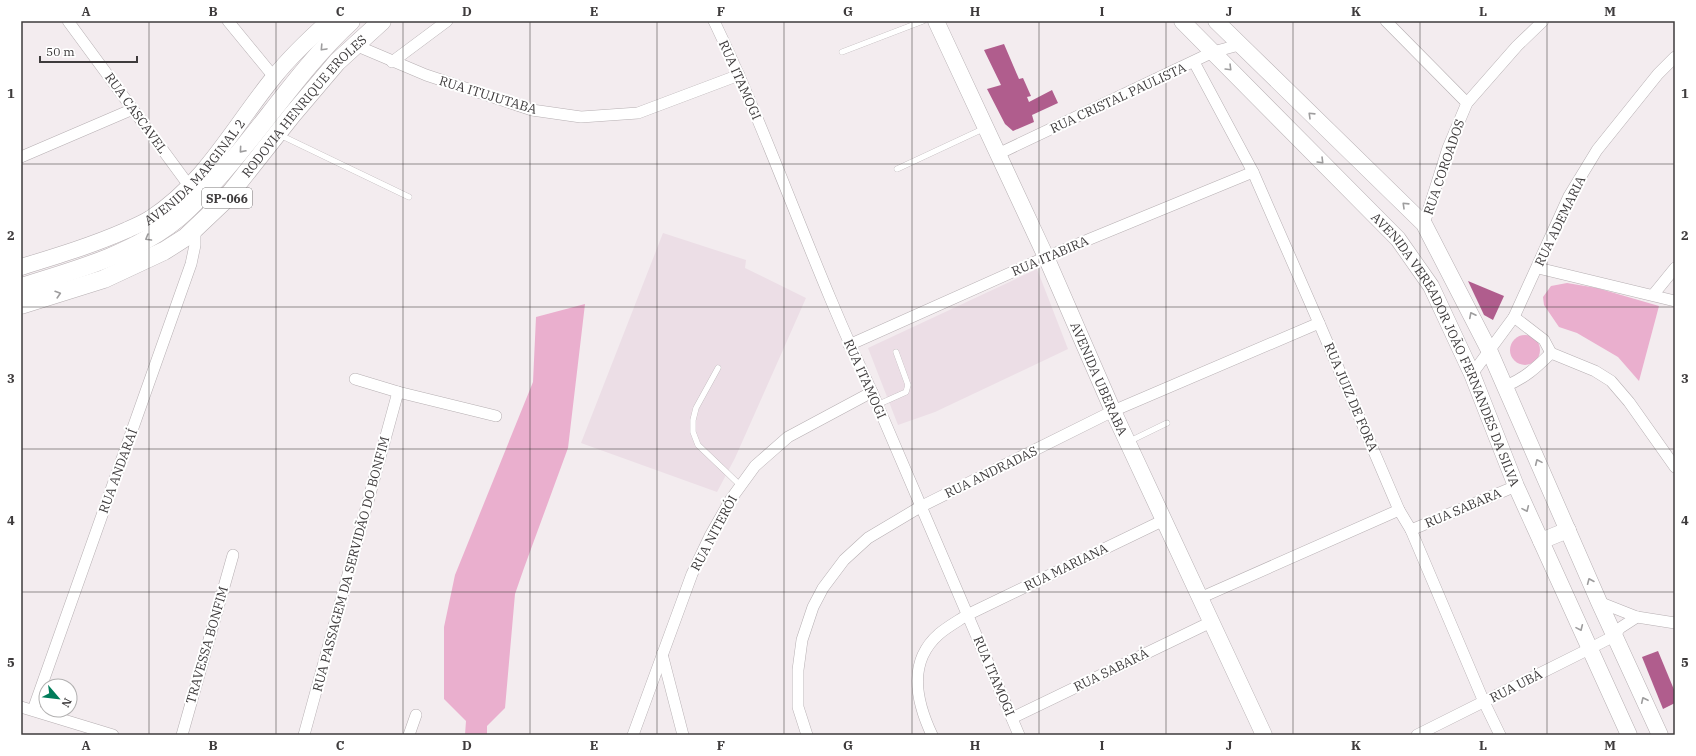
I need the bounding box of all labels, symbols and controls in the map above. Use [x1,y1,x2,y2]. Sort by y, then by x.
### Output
text: A [81,3,91,20]
text: B [208,3,218,20]
text: C [336,3,345,20]
text: D [462,3,472,20]
text: E [590,3,598,20]
text: F [717,3,725,20]
text: G [843,3,853,20]
text: H [970,3,981,20]
text: I [1100,3,1105,20]
text: J [1226,3,1233,20]
text: K [1351,3,1361,20]
text: L [1479,3,1487,20]
text: M [1604,3,1616,20]
street label: RODOVIA HENRIQUE EROLES [238,31,370,181]
street label: RUA ITAMOGI [715,37,765,123]
scale bar [40,38,137,64]
one-way arrow [320,43,328,51]
text: 50 m [46,44,75,59]
street label: RUA CRISTAL PAULISTA [1047,59,1189,137]
one-way arrow [1224,63,1232,71]
street label: RUA CASCAVEL [101,69,171,157]
street label: RUA ITUJUTABA [437,72,539,118]
text: 1 [7,85,15,102]
text: 1 [1681,85,1689,102]
one-way arrow [1308,112,1316,120]
street label: AVENIDA MARGINAL 2 [141,115,249,229]
street label: RUA COROADOS [1420,117,1468,217]
one-way arrow [240,145,247,152]
one-way arrow [1316,156,1324,164]
street label: RUA ADEMARIA [1531,173,1589,269]
road number: SP-066 [202,188,252,208]
one-way arrow [1402,202,1410,210]
street label: AVENIDA VEREADOR JOÃO FERNANDES DA SILVA [1368,209,1524,489]
text: 2 [7,227,15,244]
text: 2 [1681,227,1689,244]
street label: RUA ITABIRA [1009,232,1091,280]
one-way arrow [145,234,152,241]
one-way arrow [55,290,62,298]
one-way arrow [1469,312,1477,319]
street label: AVENIDA UBERABA [1067,319,1132,438]
street label: RUA ITAMOGI [840,336,890,422]
street label: RUA JUIZ DE FORA [1320,340,1382,454]
text: 3 [7,370,15,387]
text: 3 [1681,370,1689,387]
street label: RUA ANDARAÍ [95,426,141,516]
street label: RUA PASSAGEM DA SERVIDÃO DO BONFIM [309,434,393,694]
street label: RUA ANDRADAS [942,442,1040,502]
one-way arrow [1535,459,1543,466]
street label: RUA SABARA [1422,484,1504,532]
street label: RUA NITERÓI [687,492,741,574]
one-way arrow [1522,505,1530,512]
text: 4 [7,512,15,529]
text: 4 [1681,512,1689,529]
street label: RUA MARIANA [1021,539,1111,595]
one-way arrow [1587,578,1595,586]
street label: TRAVESSA BONFIM [182,584,232,706]
one-way arrow [1575,624,1583,631]
street label: RUA ITAMOGI [969,633,1019,719]
street label: RUA SABARÁ [1071,644,1151,695]
text: 5 [7,654,15,671]
text: 5 [1681,654,1689,671]
street label: RUA UBÁ [1487,666,1545,706]
north arrow [38,678,78,718]
text: N [58,696,75,710]
one-way arrow [1641,696,1649,704]
text: A [81,737,91,754]
text: B [208,737,218,754]
text: C [336,737,345,754]
text: D [462,737,472,754]
text: E [590,737,598,754]
text: F [717,737,725,754]
text: G [843,737,853,754]
text: H [970,737,981,754]
text: I [1100,737,1105,754]
text: J [1226,737,1233,754]
text: K [1351,737,1361,754]
text: L [1479,737,1487,754]
text: M [1604,737,1616,754]

